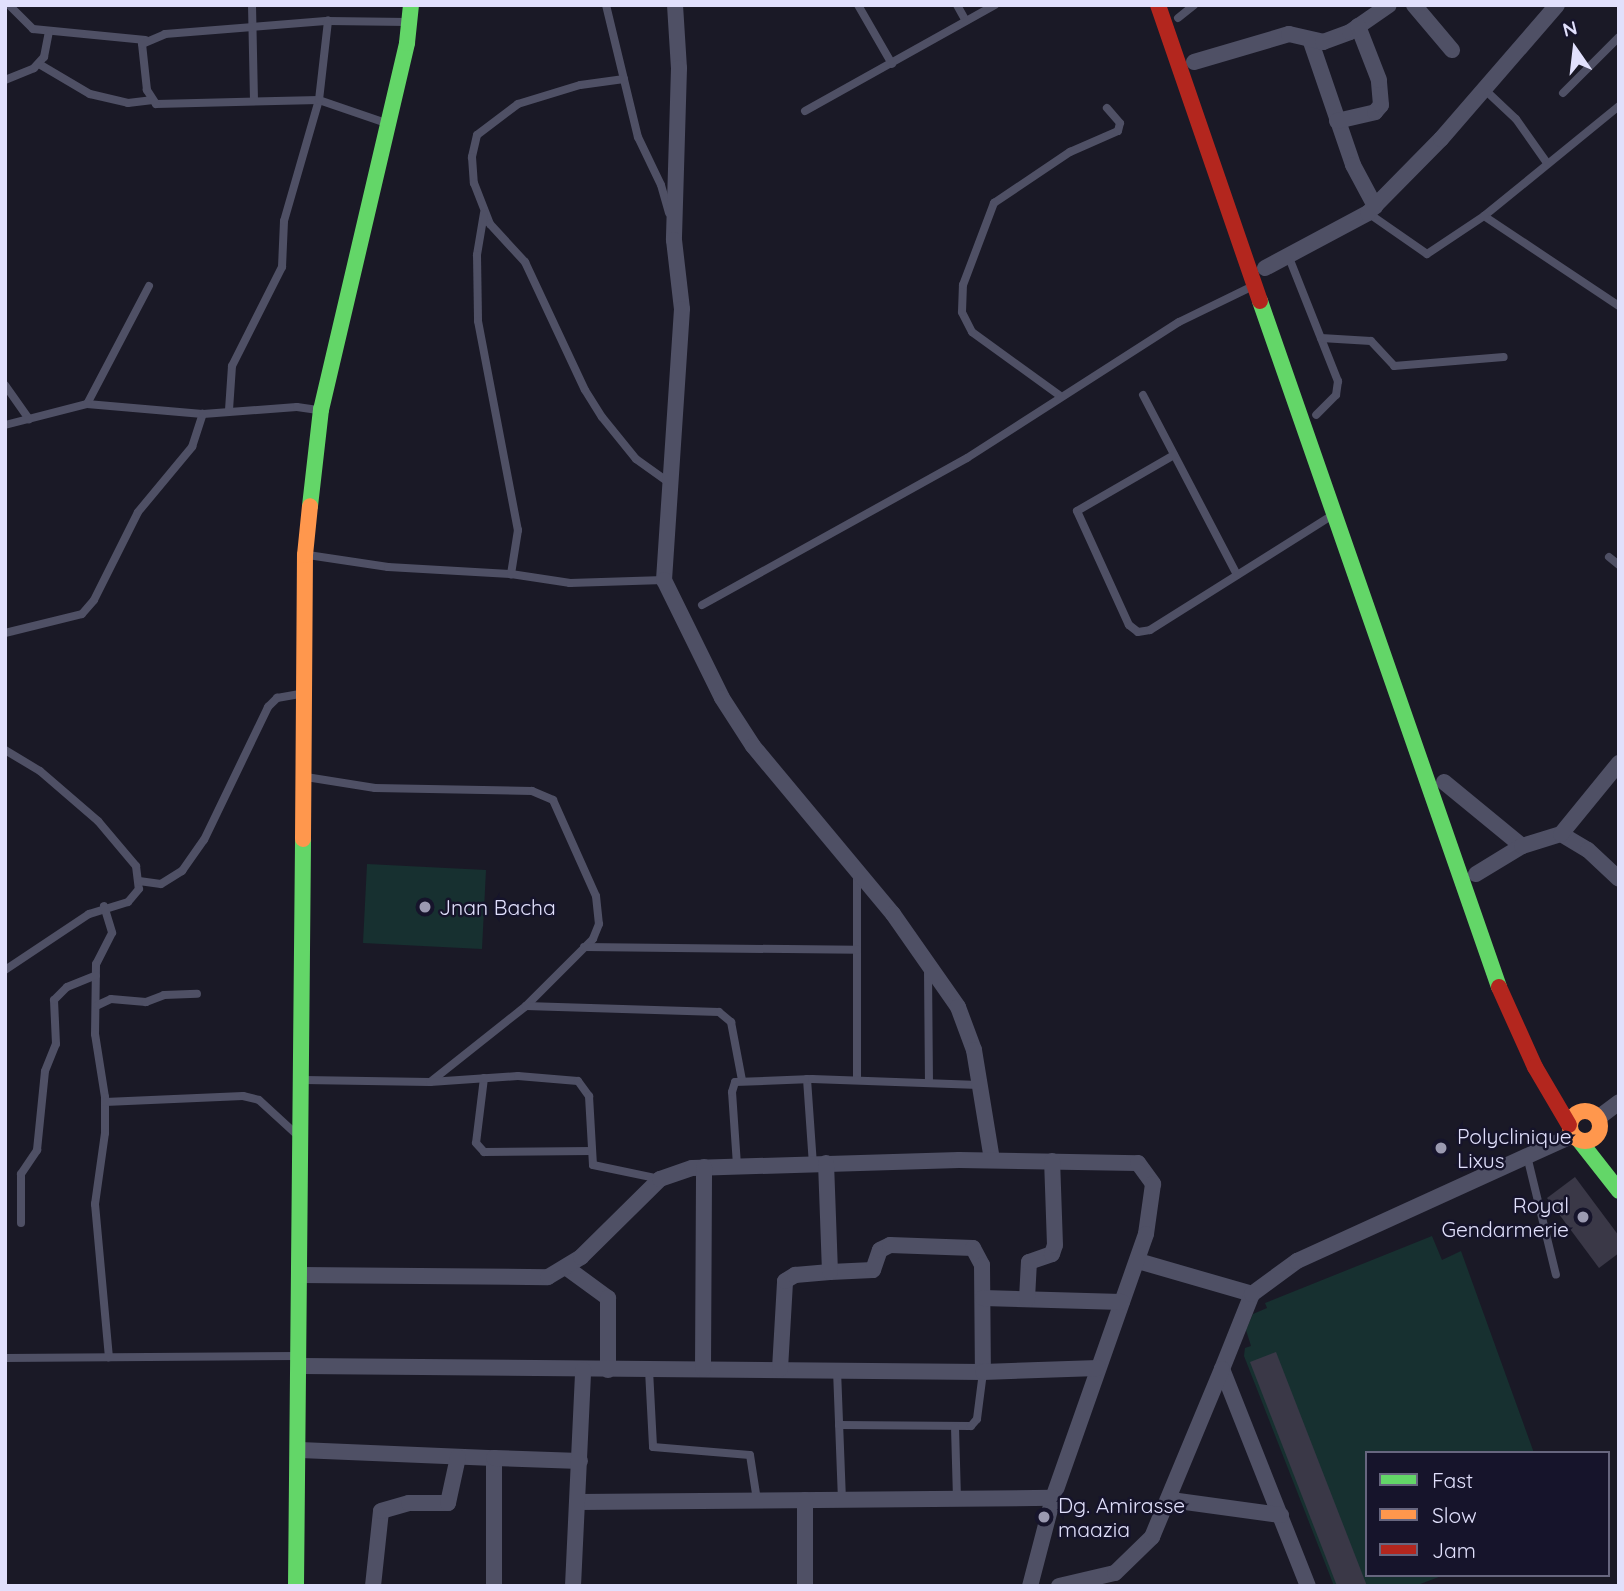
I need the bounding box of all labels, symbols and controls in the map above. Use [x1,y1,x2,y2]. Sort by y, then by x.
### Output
north arrow [1540,14,1610,84]
text: N [1560,15,1580,42]
place label: Jnan Bacha [439,894,556,920]
marker: Jnan Bacha [417,899,433,915]
place label: Polyclinique Lixus [1457,1123,1572,1173]
marker: Polyclinique Lixus [1431,1138,1451,1158]
place label: Royal Gendarmerie [1441,1192,1569,1242]
marker: Royal Gendarmerie [1575,1209,1591,1225]
legend [1365,1451,1610,1577]
text: Fast [1432,1467,1473,1493]
place label: Dg. Amirasse maazia [1058,1492,1185,1542]
text: Slow [1432,1502,1477,1528]
marker: Dg. Amirasse maazia [1036,1509,1052,1525]
text: Jam [1432,1537,1476,1563]

